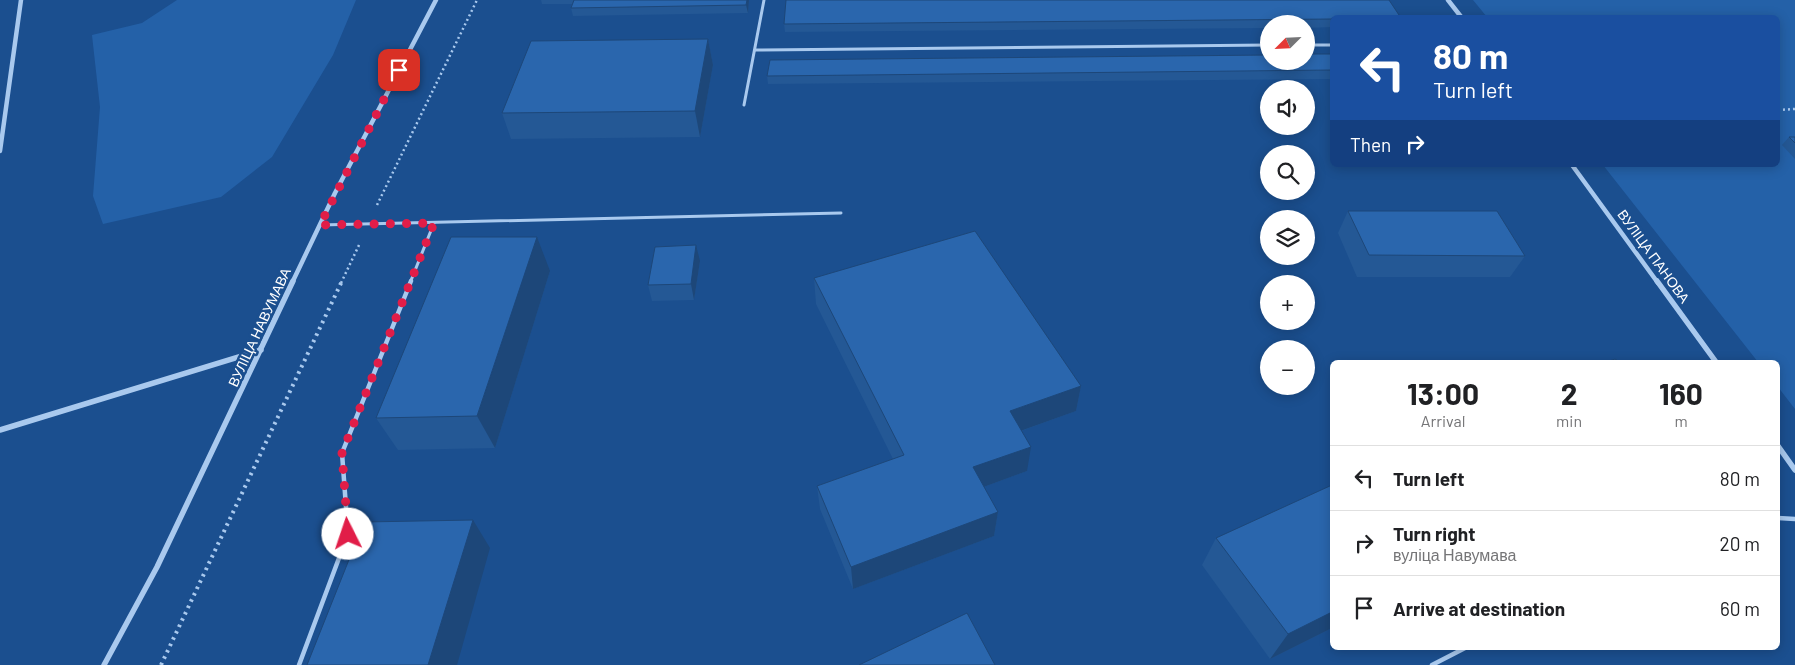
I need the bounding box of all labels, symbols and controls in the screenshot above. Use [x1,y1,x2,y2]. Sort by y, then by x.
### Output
north arrow [1260,15,1315,70]
map controls [1260,15,1315,395]
text: 80 m [1433,34,1508,76]
icon: left [1350,35,1415,100]
pin [378,49,420,91]
icon: arrive [385,56,413,84]
text: Turn left [1433,76,1513,102]
button: sound [1260,80,1315,135]
icon: right [1401,130,1429,158]
text: Then [1350,133,1391,156]
button: search [1260,145,1315,200]
street label: ВУЛІЦА ПАНОВА [1614,206,1694,307]
button: layers [1260,210,1315,265]
street label: ВУЛІЦА НАВУМАВА [224,264,294,389]
button: + [1260,275,1315,330]
button: − [1260,340,1315,395]
text: 13:00 [1407,375,1479,411]
text: 2 [1561,375,1577,411]
text: 160 [1659,375,1703,411]
text: Arrival [1421,411,1465,430]
text: min [1556,411,1582,430]
text: m [1674,411,1688,430]
icon: left [1350,464,1378,492]
text: Turn left [1393,467,1464,490]
text: 80 m [1720,467,1760,490]
position arrow [321,507,373,559]
text: Turn right [1393,522,1475,545]
icon: right [1350,529,1378,557]
text: 20 m [1720,532,1760,555]
text: вуліца Навумава [1393,545,1517,564]
icon: arrive [1350,594,1378,622]
text: Arrive at destination [1393,597,1565,620]
text: 60 m [1720,597,1760,620]

